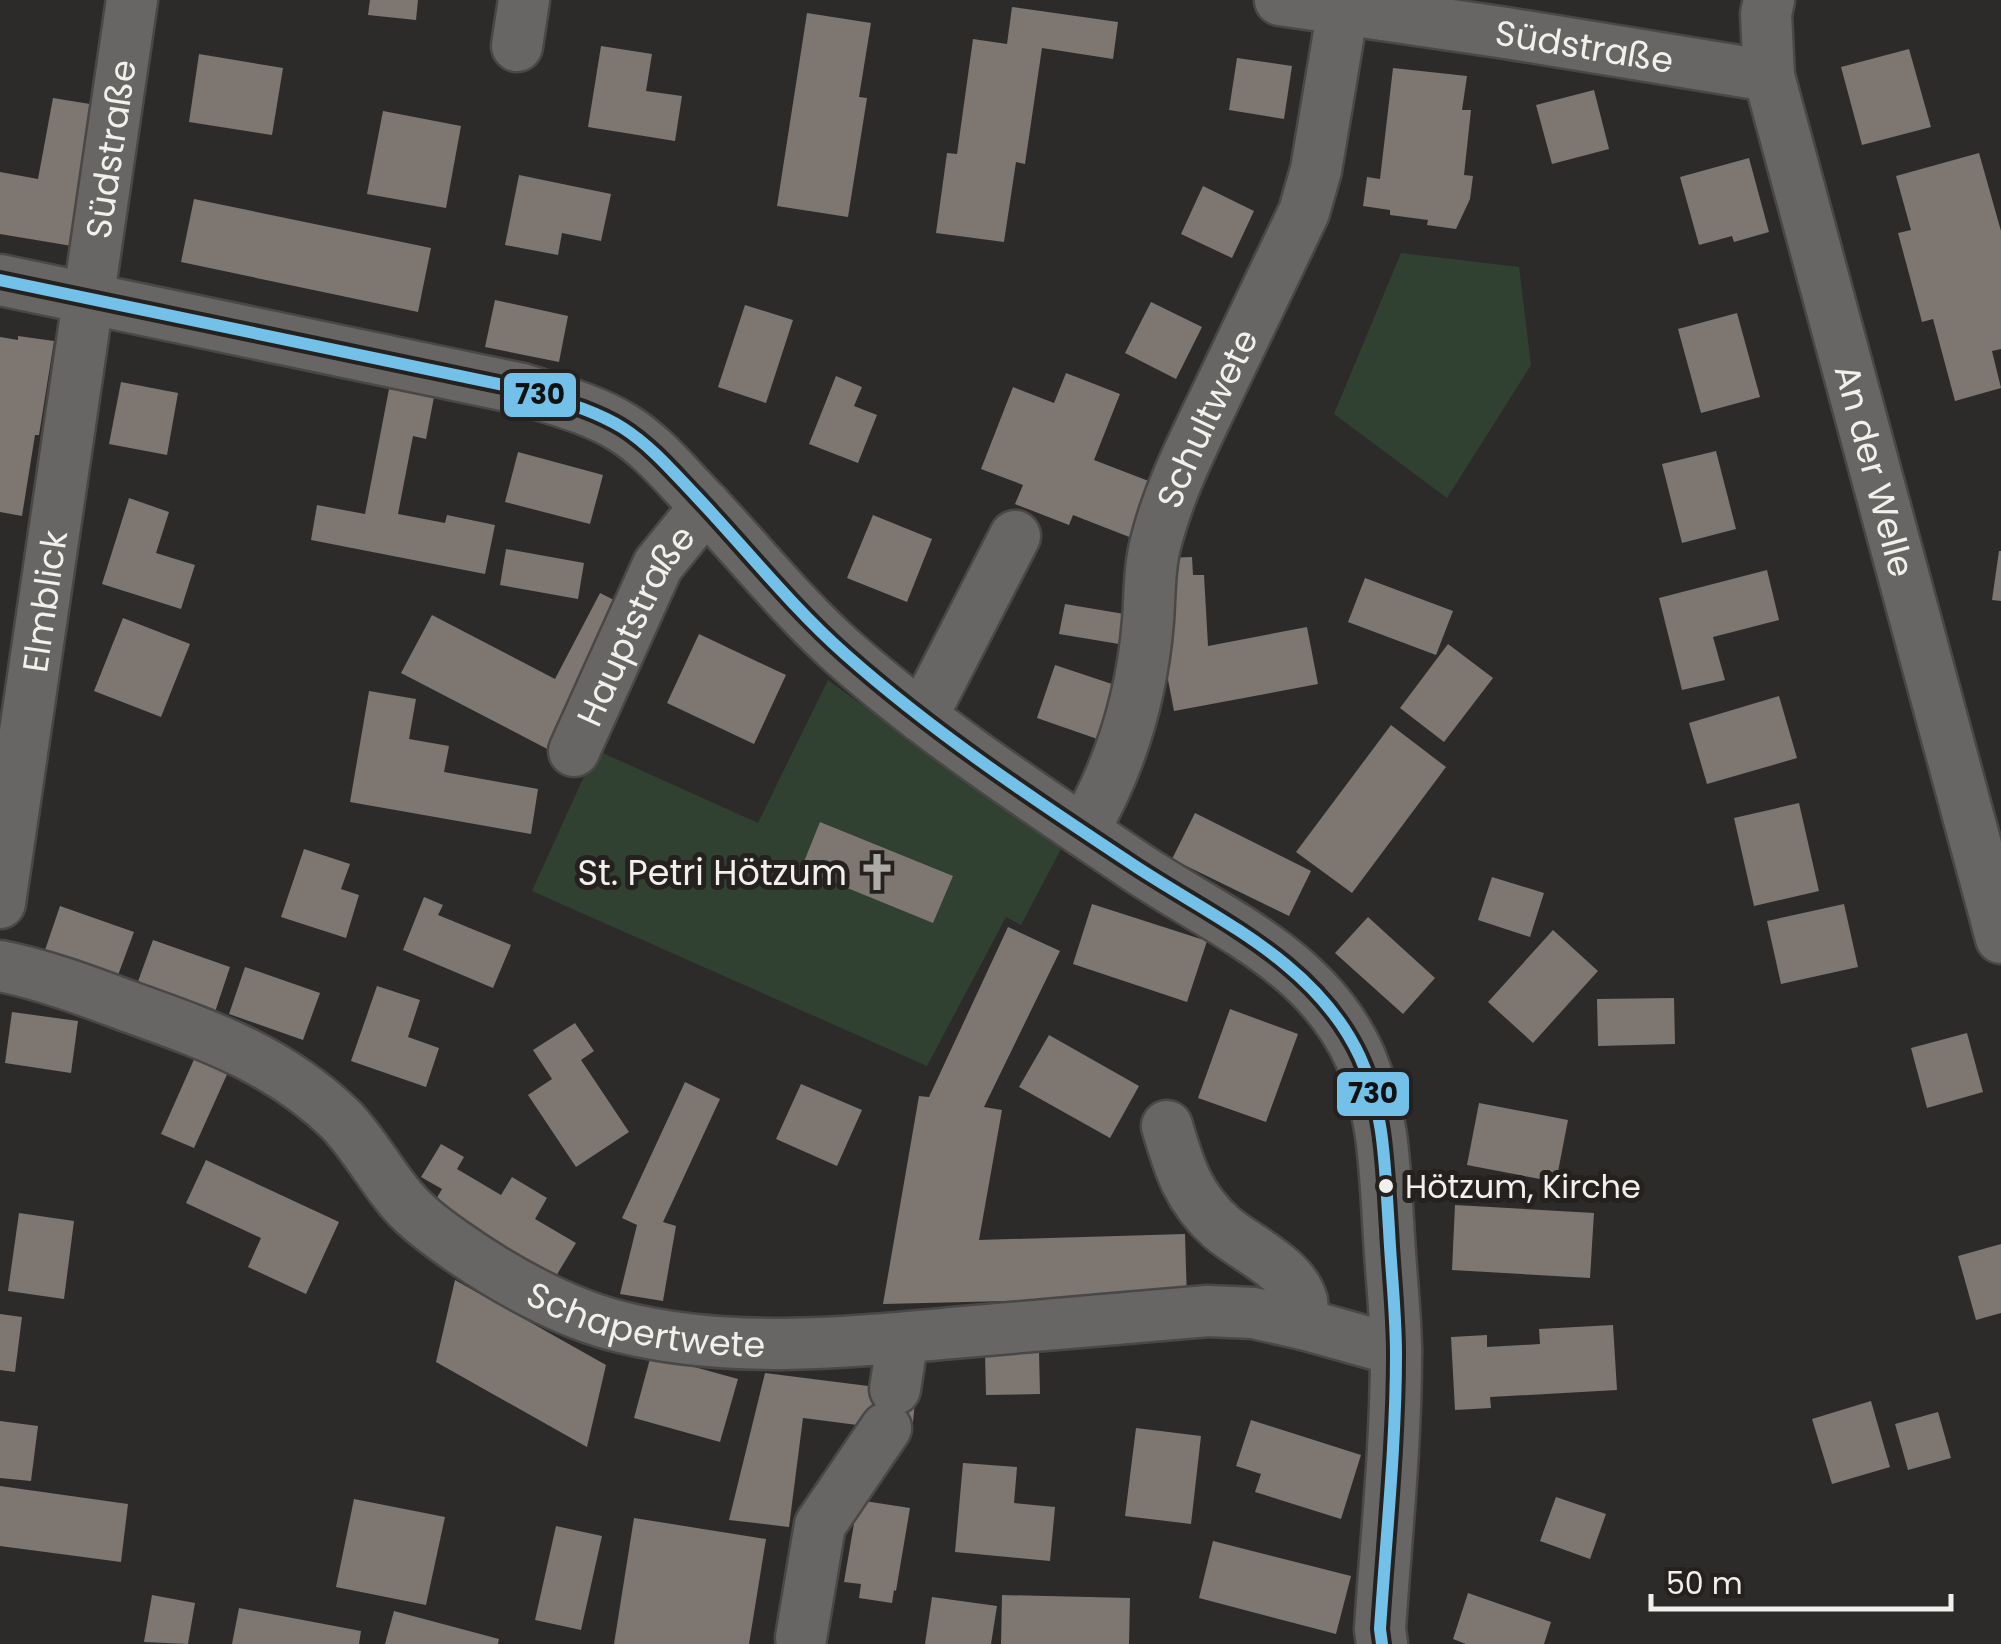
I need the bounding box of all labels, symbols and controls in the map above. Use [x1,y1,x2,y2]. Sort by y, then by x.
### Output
street label: Südstraße [1492,7,1677,85]
street label: Südstraße [73,56,147,242]
street label: Schultwete [1144,320,1269,515]
street label: An der Welle [1823,359,1927,582]
line badge: 730 [502,371,578,419]
text: 730 [515,375,565,414]
street label: Hauptstraße [564,514,706,734]
street label: Elmblick [10,527,79,675]
place label: St. Petri Hötzum [578,848,847,897]
church icon: St. Petri Hötzum [856,851,898,893]
line badge: 730 [1335,1070,1411,1118]
text: 730 [1348,1074,1398,1113]
place label: Hötzum, Kirche [1405,1164,1641,1209]
marker: Hötzum, Kirche [1376,1176,1396,1196]
street label: Schapertwete [519,1269,766,1368]
scale bar [1651,1549,1951,1611]
text: 50 m [1666,1562,1743,1605]

